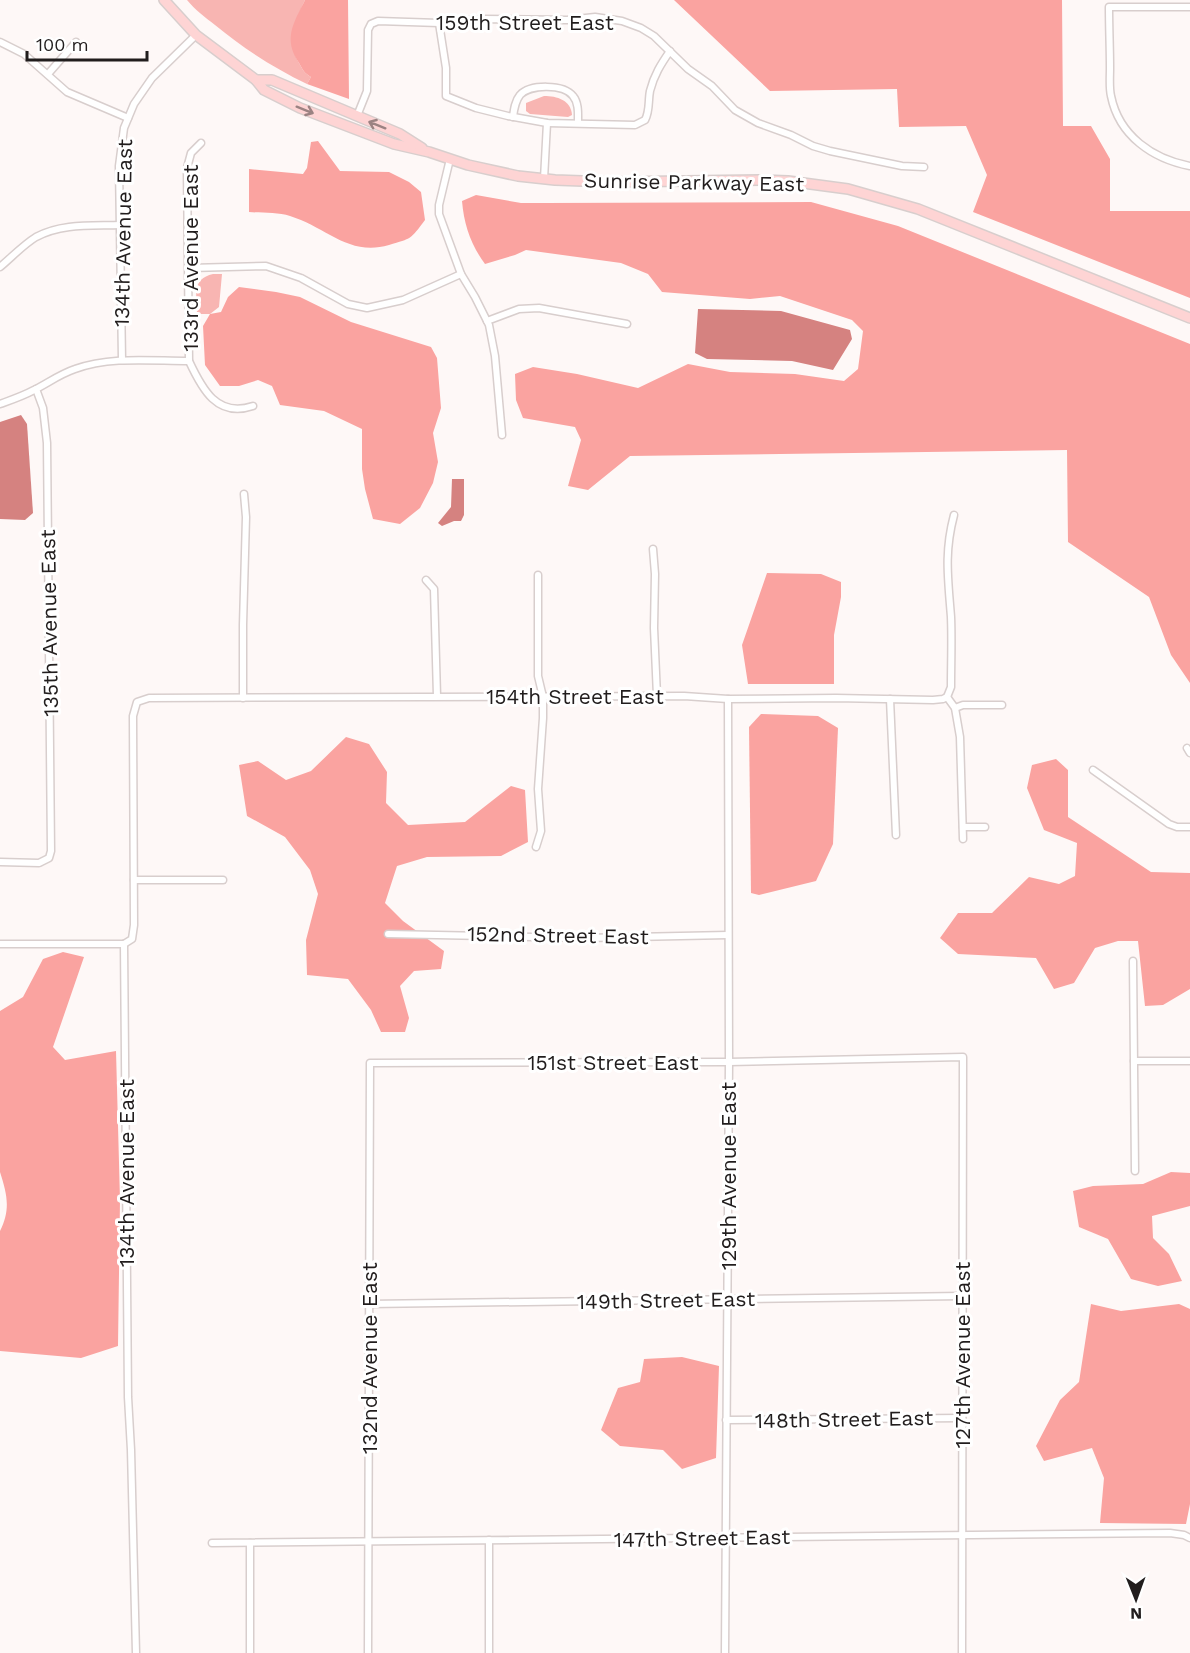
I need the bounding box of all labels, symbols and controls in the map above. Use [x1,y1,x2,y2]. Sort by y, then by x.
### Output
street label: 159th Street East [436,10,614,35]
scale bar [27,24,147,62]
text: 100 m [36,34,89,55]
one-way arrow [295,105,314,116]
one-way arrow [369,119,387,130]
street label: 134th Avenue East [109,139,137,327]
street label: 133rd Avenue East [178,164,203,351]
street label: Sunrise Parkway East [584,168,804,196]
street label: 135th Avenue East [35,529,63,717]
street label: 154th Street East [486,684,664,709]
street label: 152nd Street East [467,921,649,949]
street label: 151st Street East [527,1050,699,1075]
street label: 134th Avenue East [114,1079,139,1267]
street label: 129th Avenue East [716,1082,741,1270]
street label: 132nd Avenue East [357,1262,382,1454]
street label: 127th Avenue East [950,1262,975,1448]
street label: 149th Street East [577,1286,756,1314]
street label: 148th Street East [755,1405,934,1433]
street label: 147th Street East [614,1524,791,1552]
north arrow [1106,1569,1166,1629]
text: N [1130,1604,1142,1623]

